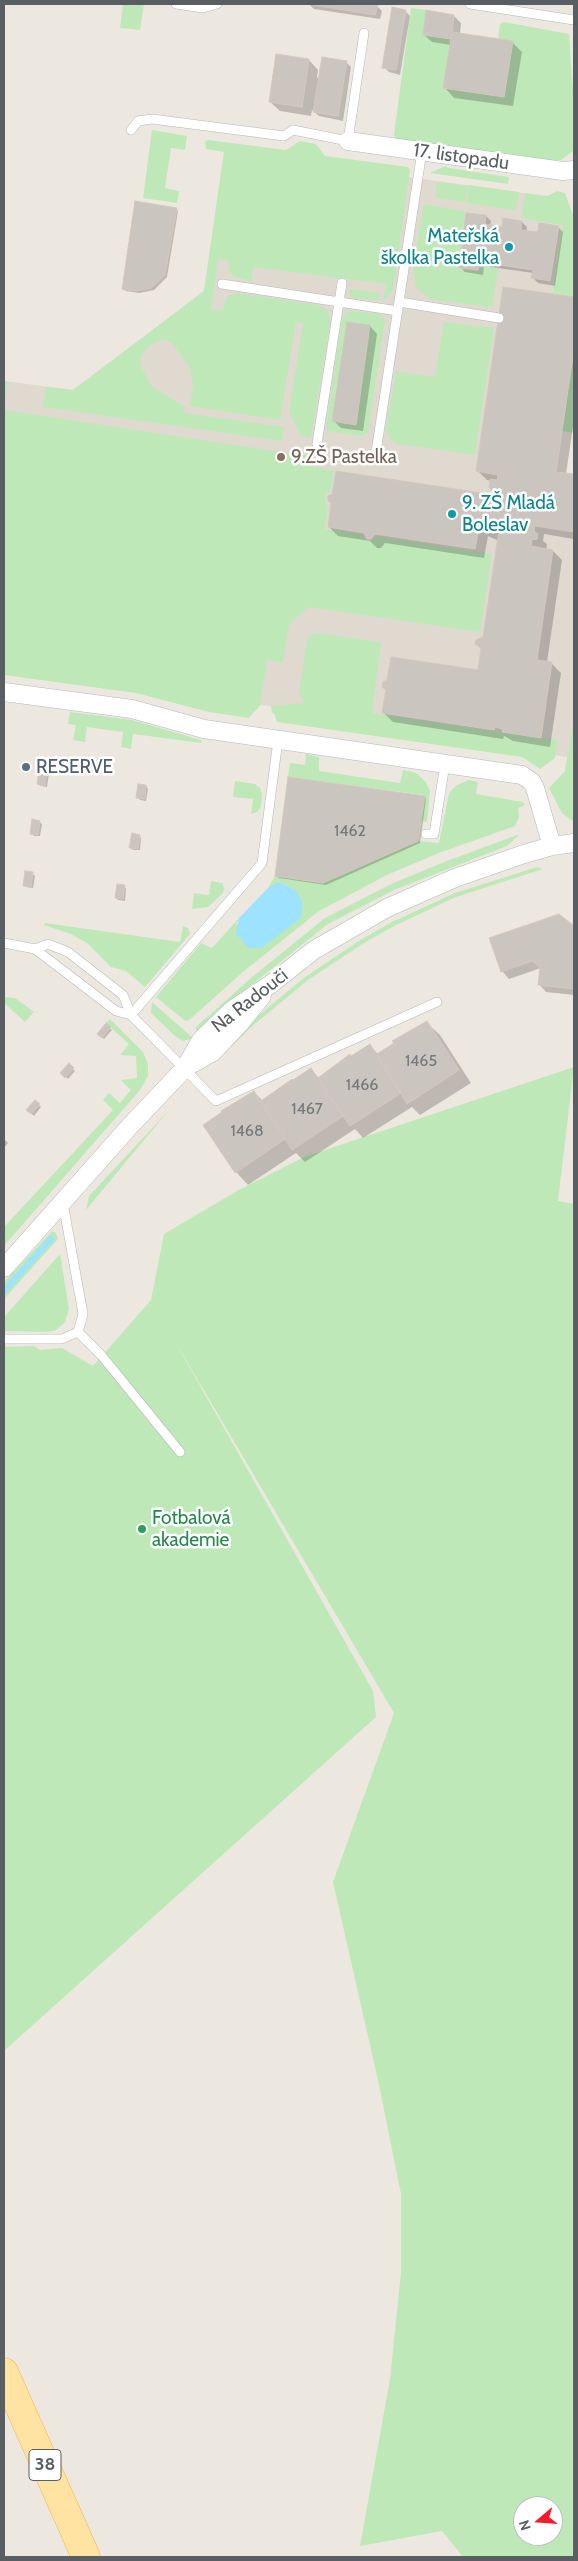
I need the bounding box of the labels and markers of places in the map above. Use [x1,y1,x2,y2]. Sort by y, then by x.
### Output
place label: Mateřská školka Pastelka [381,225,499,269]
marker: Mateřská školka Pastelka [503,241,515,253]
place label: 9.ZŠ Pastelka [291,446,397,468]
marker: 9.ZŠ Pastelka [275,451,287,463]
place label: 9. ZŠ Mladá Boleslav [462,492,555,536]
marker: 9. ZŠ Mladá Boleslav [446,508,458,520]
place label: RESERVE [36,756,113,778]
marker: RESERVE [20,761,32,773]
place label: Fotbalová akademie [152,1507,231,1551]
marker: Fotbalová akademie [136,1523,148,1535]

